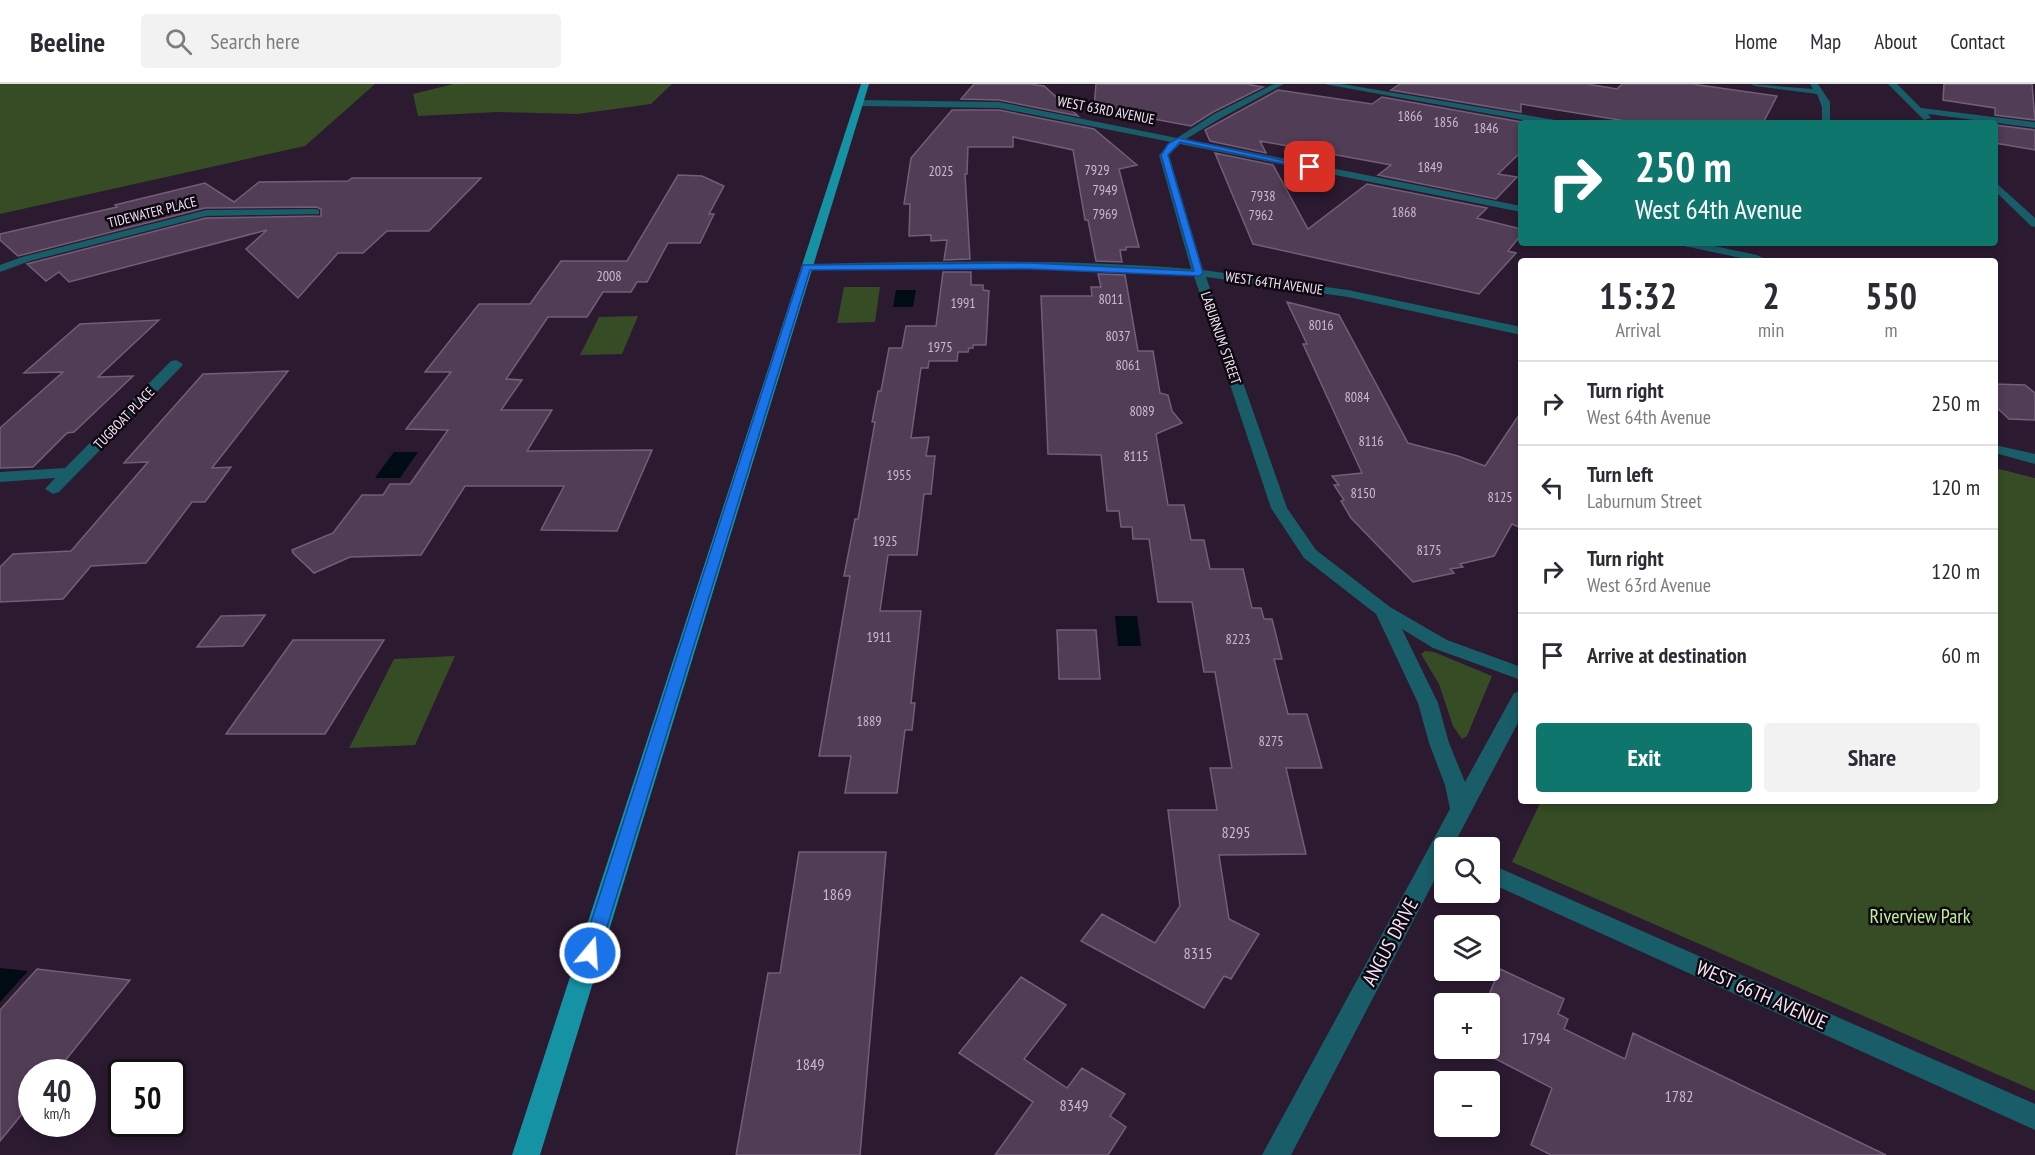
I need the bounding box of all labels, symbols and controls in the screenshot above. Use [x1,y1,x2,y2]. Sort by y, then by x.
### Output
search box [141,14,561,68]
text: Beeline [30,23,105,60]
icon: search [162,25,195,58]
text: Search here [210,27,300,55]
text: Home [1735,28,1777,55]
text: Map [1810,28,1841,55]
text: About [1874,28,1917,55]
text: Contact [1950,28,2005,55]
street label: WEST 63RD AVENUE [1056,92,1156,128]
house number: 1866 [1397,107,1423,125]
house number: 1856 [1433,113,1459,131]
house number: 1846 [1473,119,1499,137]
text: 250 m [1635,139,1732,194]
pin [1284,141,1335,192]
icon: right [1536,144,1614,222]
icon: arrive [1293,150,1326,183]
house number: 1849 [1417,158,1443,176]
house number: 7929 [1084,161,1110,179]
house number: 2025 [928,162,954,180]
house number: 7949 [1092,181,1118,199]
house number: 7938 [1250,187,1276,205]
street label: TIDEWATER PLACE [106,192,198,232]
text: West 64th Avenue [1635,192,1802,226]
house number: 1868 [1391,203,1417,221]
house number: 7969 [1092,205,1118,223]
house number: 7962 [1248,206,1274,224]
house number: 2008 [596,267,622,285]
street label: WEST 64TH AVENUE [1224,267,1324,299]
text: 15:32 [1599,272,1677,319]
text: 2 [1762,272,1780,319]
text: 550 [1865,272,1917,319]
street label: LABURNUM STREET [1197,289,1246,388]
house number: 8011 [1098,290,1124,308]
house number: 1991 [950,294,976,312]
house number: 8016 [1308,316,1334,334]
text: Arrival [1615,317,1661,343]
text: min [1758,317,1784,343]
text: m [1885,317,1898,343]
house number: 8037 [1105,327,1131,345]
house number: 1975 [927,338,953,356]
house number: 8061 [1115,356,1141,374]
text: Turn right [1587,376,1664,404]
street label: TUGBOAT PLACE [90,383,158,453]
icon: right [1536,387,1569,420]
house number: 8084 [1344,388,1370,406]
text: 250 m [1931,389,1980,417]
house number: 8089 [1129,402,1155,420]
text: West 64th Avenue [1587,404,1711,430]
house number: 8116 [1358,432,1384,450]
house number: 8115 [1123,447,1149,465]
text: Turn left [1587,460,1653,488]
house number: 1955 [886,466,912,484]
icon: left [1536,471,1569,504]
text: 120 m [1931,473,1980,501]
house number: 8150 [1350,484,1376,502]
house number: 8125 [1487,488,1513,506]
text: Laburnum Street [1587,488,1702,514]
house number: 1925 [872,532,898,550]
house number: 8175 [1416,541,1442,559]
text: Turn right [1587,544,1664,572]
icon: right [1536,555,1569,588]
text: 120 m [1931,557,1980,585]
text: West 63rd Avenue [1587,572,1711,598]
house number: 1911 [866,628,892,646]
house number: 8223 [1225,630,1251,648]
icon: arrive [1536,639,1569,672]
text: Arrive at destination [1587,641,1747,669]
text: 60 m [1941,641,1980,669]
house number: 1889 [856,712,882,730]
button: Exit [1536,723,1752,792]
button: Share [1764,723,1980,792]
house number: 8275 [1258,732,1284,750]
house number: 8295 [1222,822,1250,842]
map controls [1434,837,1500,1137]
button: search [1434,837,1500,903]
house number: 1869 [823,884,851,904]
street label: ANGUS DRIVE [1356,894,1424,990]
park label: Riverview Park [1869,903,1971,929]
button: layers [1434,915,1500,981]
position arrow [558,921,622,985]
house number: 8315 [1184,943,1212,963]
street label: WEST 66TH AVENUE [1692,954,1832,1036]
button: + [1434,993,1500,1059]
house number: 1794 [1522,1028,1550,1048]
house number: 1849 [796,1054,824,1074]
speed limit sign: 50 [108,1059,186,1137]
text: 40 [43,1071,71,1110]
button: − [1434,1071,1500,1137]
house number: 1782 [1665,1086,1693,1106]
house number: 8349 [1060,1095,1088,1115]
text: km/h [44,1104,70,1123]

